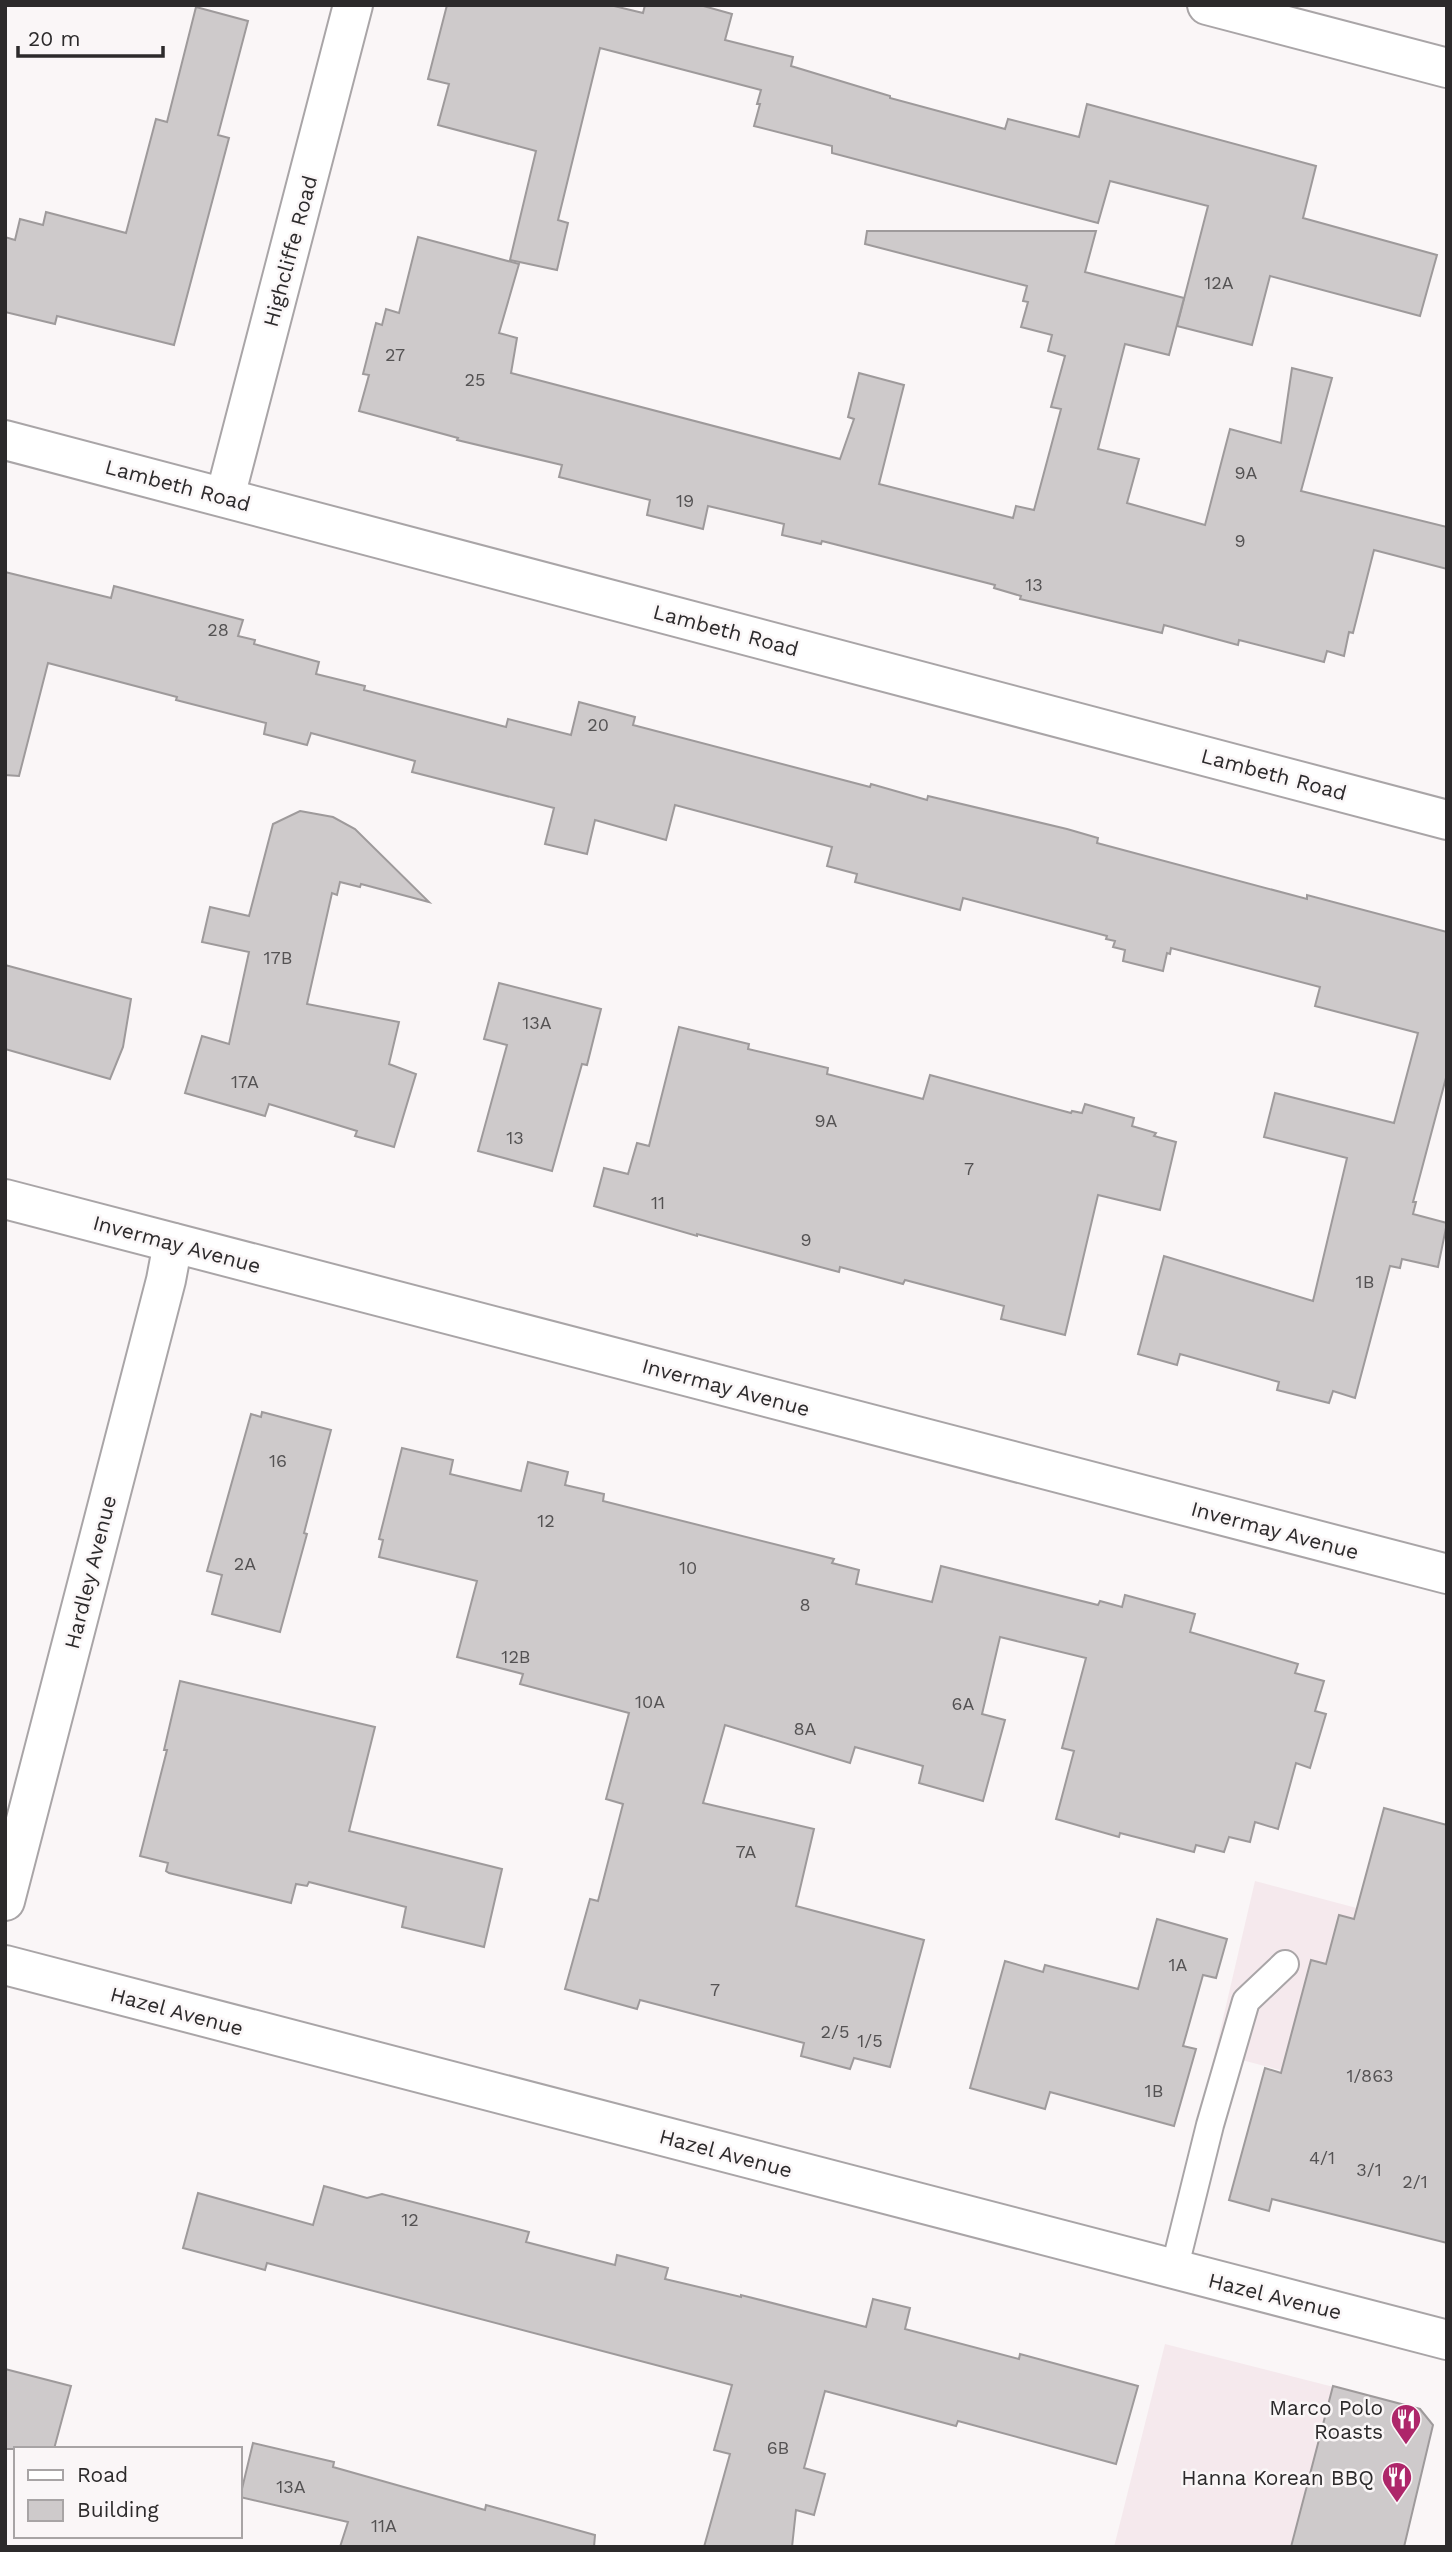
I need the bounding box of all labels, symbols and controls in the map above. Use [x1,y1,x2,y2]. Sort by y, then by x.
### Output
scale bar [18,14,163,58]
text: 20 m [28,26,80,51]
street label: Highcliffe Road [258,173,322,329]
house number: 12A [1204,272,1234,293]
house number: 27 [385,344,405,365]
house number: 25 [465,369,485,390]
street label: Lambeth Road [102,454,254,516]
house number: 9A [1235,462,1258,483]
house number: 19 [676,490,694,511]
house number: 9 [1234,530,1246,551]
house number: 13 [1025,574,1043,595]
street label: Lambeth Road [650,599,802,661]
house number: 28 [207,619,229,640]
house number: 20 [587,714,609,735]
street label: Lambeth Road [1198,743,1350,805]
house number: 17B [264,947,292,968]
house number: 13A [522,1012,552,1033]
house number: 17A [231,1071,259,1092]
house number: 9A [815,1110,838,1131]
house number: 13 [506,1127,524,1148]
house number: 7 [964,1158,974,1179]
house number: 11 [651,1192,665,1213]
street label: Invermay Avenue [90,1210,264,1278]
house number: 9 [800,1229,812,1250]
house number: 1B [1356,1271,1374,1292]
street label: Invermay Avenue [639,1353,813,1421]
house number: 16 [269,1450,287,1471]
street label: Hardley Avenue [59,1493,121,1651]
street label: Invermay Avenue [1188,1496,1362,1564]
house number: 12 [537,1510,555,1531]
house number: 2A [234,1553,256,1574]
house number: 10 [679,1557,697,1578]
house number: 8 [799,1594,811,1615]
house number: 12B [501,1646,531,1667]
house number: 10A [635,1691,665,1712]
house number: 6A [952,1693,975,1714]
house number: 8A [794,1718,817,1739]
house number: 7A [736,1841,757,1862]
house number: 1A [1169,1954,1188,1975]
house number: 7 [710,1979,720,2000]
street label: Hazel Avenue [108,1981,246,2041]
house number: 2/5 [821,2021,849,2042]
house number: 1/5 [857,2030,883,2051]
house number: 1/863 [1346,2065,1394,2086]
house number: 1B [1145,2080,1163,2101]
street label: Hazel Avenue [657,2123,795,2183]
house number: 4/1 [1309,2147,1335,2168]
house number: 3/1 [1356,2159,1382,2180]
house number: 2/1 [1402,2171,1428,2192]
house number: 12 [401,2209,419,2230]
street label: Hazel Avenue [1206,2267,1344,2325]
place label: Marco Polo Roasts [1269,2395,1383,2444]
restaurant icon: Marco Polo Roasts [1389,2402,1423,2446]
house number: 6B [767,2437,789,2458]
legend [14,2447,242,2538]
restaurant icon: Hanna Korean BBQ [1380,2460,1414,2504]
text: Road [77,2462,128,2487]
place label: Hanna Korean BBQ [1181,2465,1374,2490]
house number: 13A [276,2476,306,2497]
text: Building [77,2497,159,2522]
house number: 11A [371,2515,397,2536]

